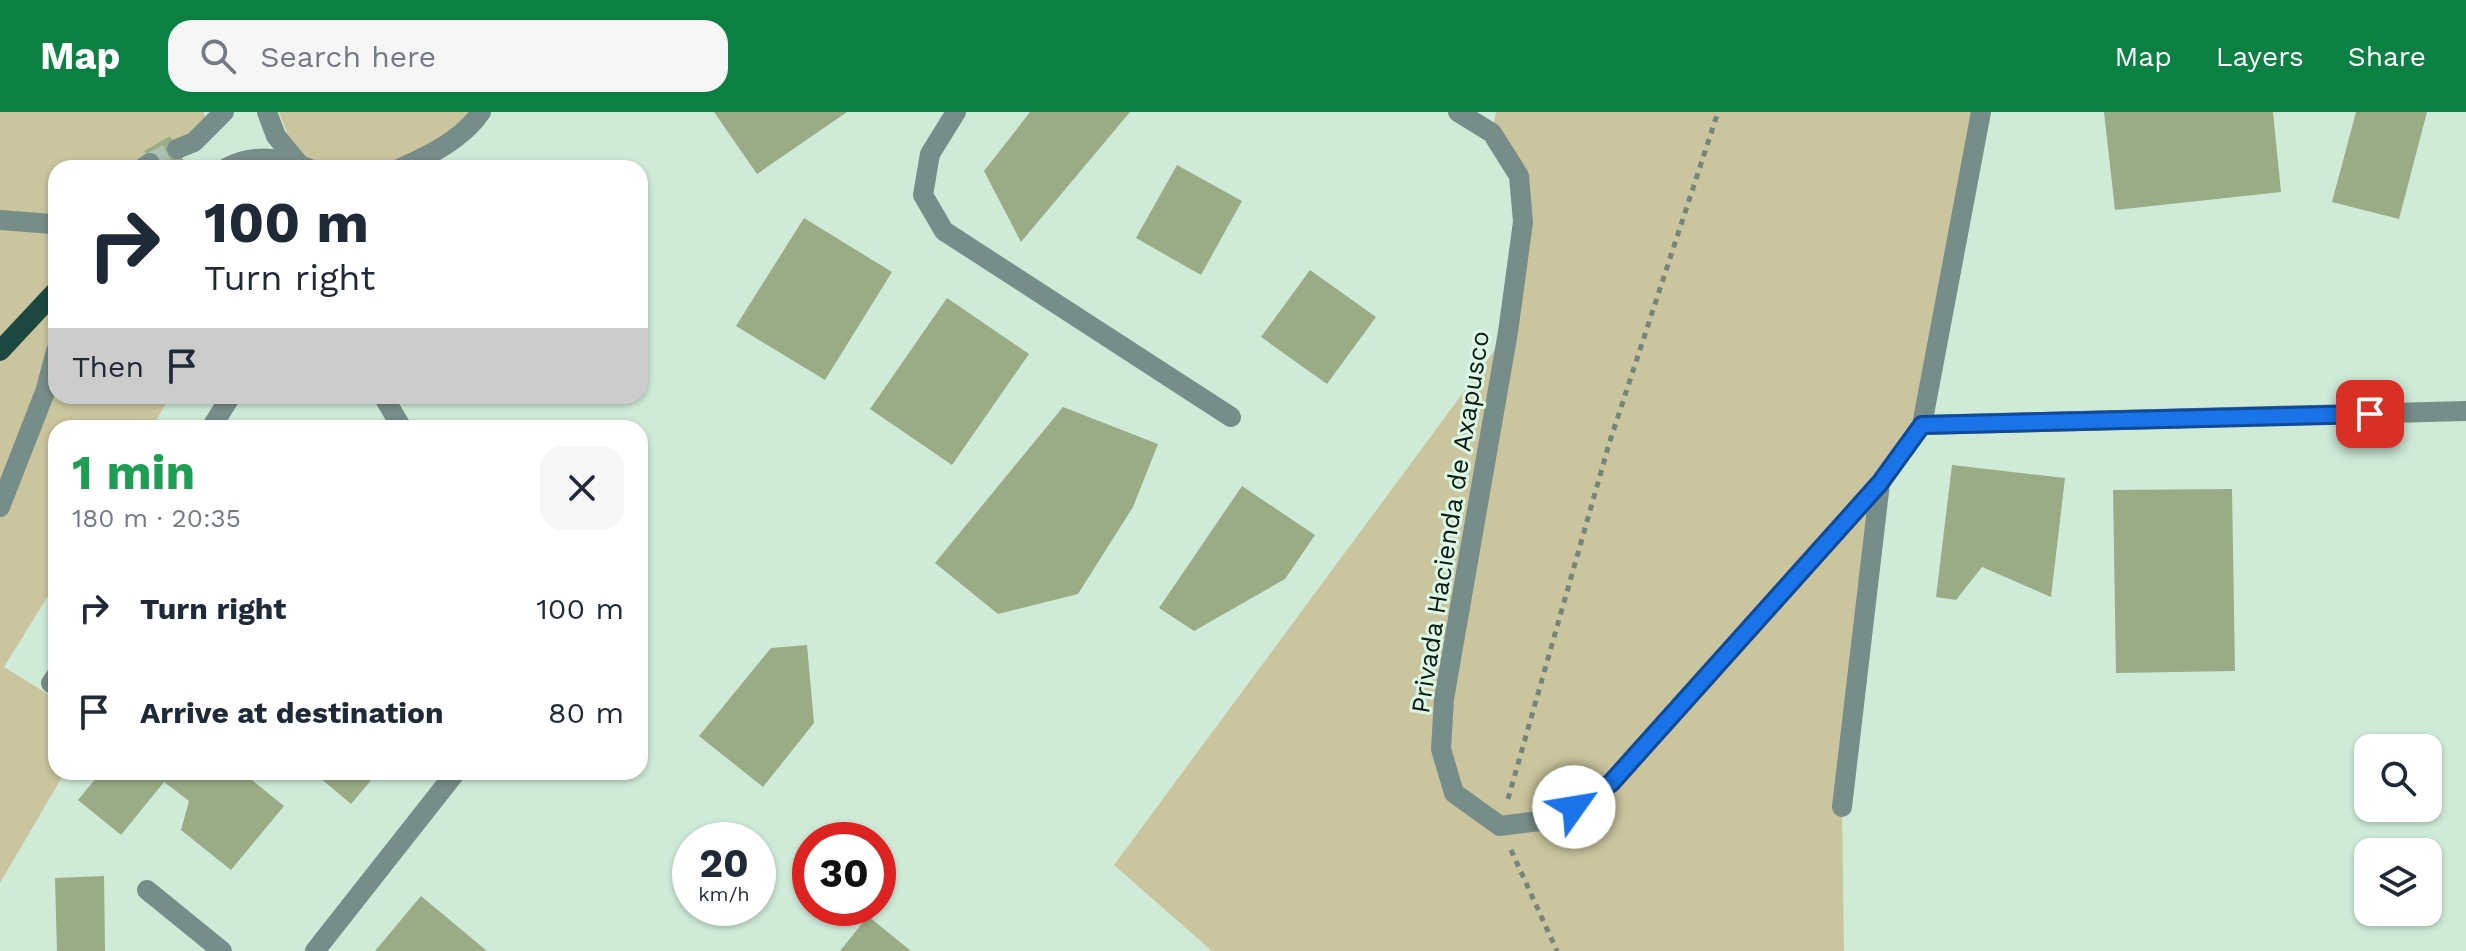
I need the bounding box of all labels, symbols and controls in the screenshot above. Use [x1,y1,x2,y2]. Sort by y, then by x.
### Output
search box [168,20,728,92]
text: Map [40,34,120,78]
icon: search [196,34,240,78]
text: Search here [260,39,436,74]
text: Map [2115,40,2172,73]
text: Layers [2216,40,2304,73]
text: Share [2348,40,2426,73]
text: 100 m [204,190,369,256]
icon: right [72,192,176,296]
text: Turn right [204,257,375,299]
street label: Privada Hacienda de Axapusco [1405,329,1495,715]
icon: arrive [160,344,204,388]
text: Then [72,349,144,384]
pin [2336,380,2404,448]
icon: arrive [2348,392,2392,436]
text: 1 min [72,444,195,501]
button: close [540,446,624,530]
text: 180 m · 20:35 [72,503,241,533]
icon: right [72,586,116,630]
text: Turn right [140,591,286,626]
text: 100 m [536,591,624,626]
icon: arrive [72,690,116,734]
text: Arrive at destination [140,695,444,730]
text: 80 m [548,695,624,730]
map controls [2354,734,2442,926]
button: search [2354,734,2442,822]
position arrow [1532,765,1616,849]
speed limit sign: 30 [792,822,896,926]
button: layers [2354,838,2442,926]
text: 20 [699,840,749,887]
text: km/h [698,882,750,906]

